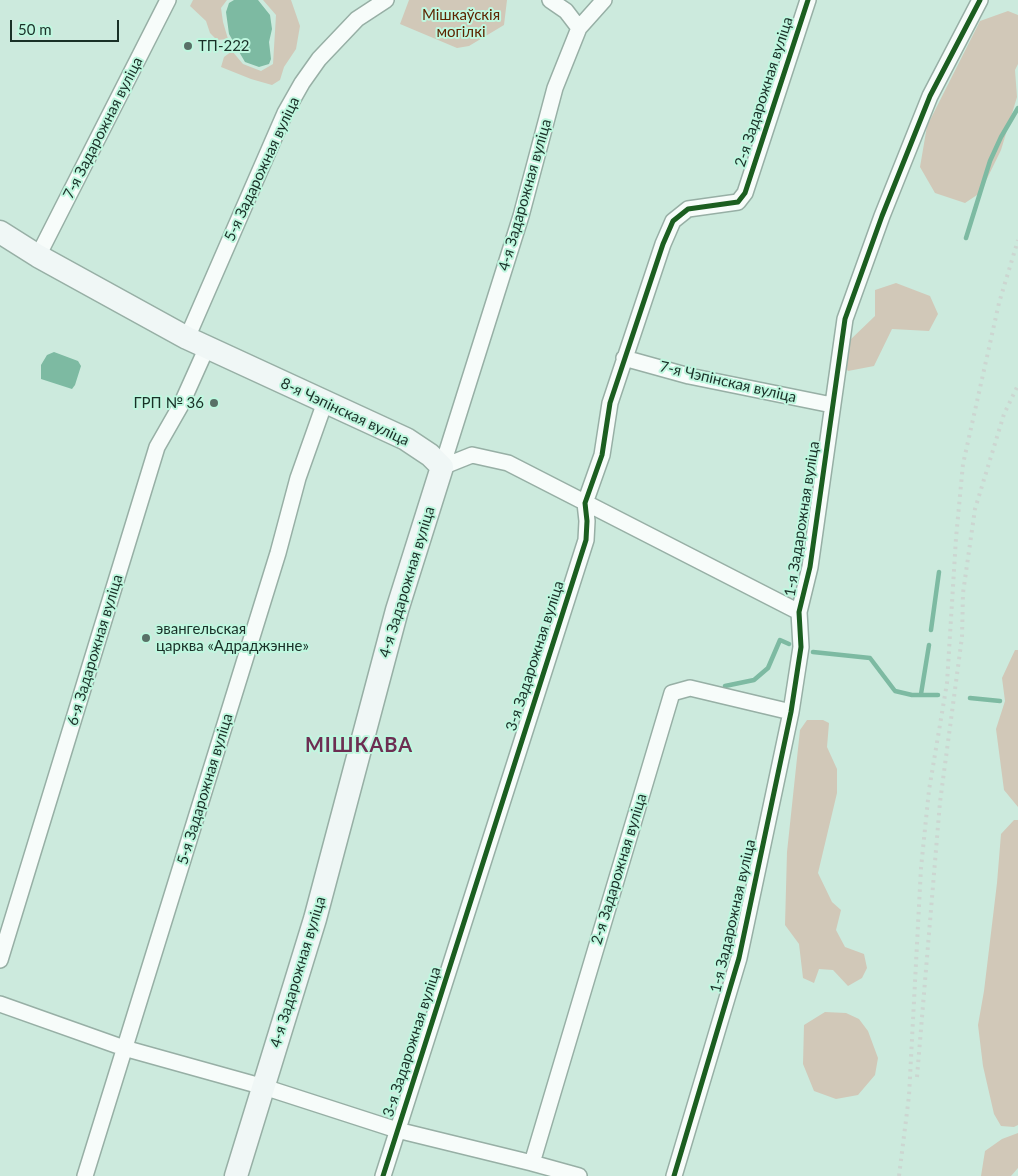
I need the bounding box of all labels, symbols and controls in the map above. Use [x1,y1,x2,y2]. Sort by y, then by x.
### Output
park label: Мішкаўскія могілкі [422,6,500,41]
scale bar [12,10,121,42]
street label: 2-я Задарожная вуліца [731,15,797,169]
text: 50 m [18,20,52,38]
place label: ТП-222 [198,37,250,55]
marker: ТП-222 [182,40,194,52]
street label: 7-я Задарожная вуліца [59,54,147,202]
street label: 5-я Задарожная вуліца [221,94,303,244]
street label: 4-я Задарожная вуліца [495,117,555,273]
street label: 7-я Чэпінская вуліца [658,358,798,406]
street label: 8-я Чэпінская вуліца [278,374,412,450]
place label: ГРП № 36 [133,394,204,412]
marker: ГРП № 36 [208,397,220,409]
street label: 1-я Задарожная вуліца [781,440,823,598]
street label: 4-я Задарожная вуліца [375,504,439,660]
street label: 6-я Задарожная вуліца [63,572,127,728]
street label: 3-я Задарожная вуліца [502,579,568,733]
place label: эвангельская царква «Адраджэнне» [156,620,309,655]
marker: эвангельская царква «Адраджэнне» [140,632,152,644]
street label: 5-я Задарожная вуліца [173,711,237,867]
district label: МІШКАВА [304,734,414,758]
street label: 2-я Задарожная вуліца [587,791,651,947]
street label: 1-я Задарожная вуліца [707,838,759,994]
street label: 4-я Задарожная вуліца [266,894,330,1050]
street label: 3-я Задарожная вуліца [379,965,445,1119]

